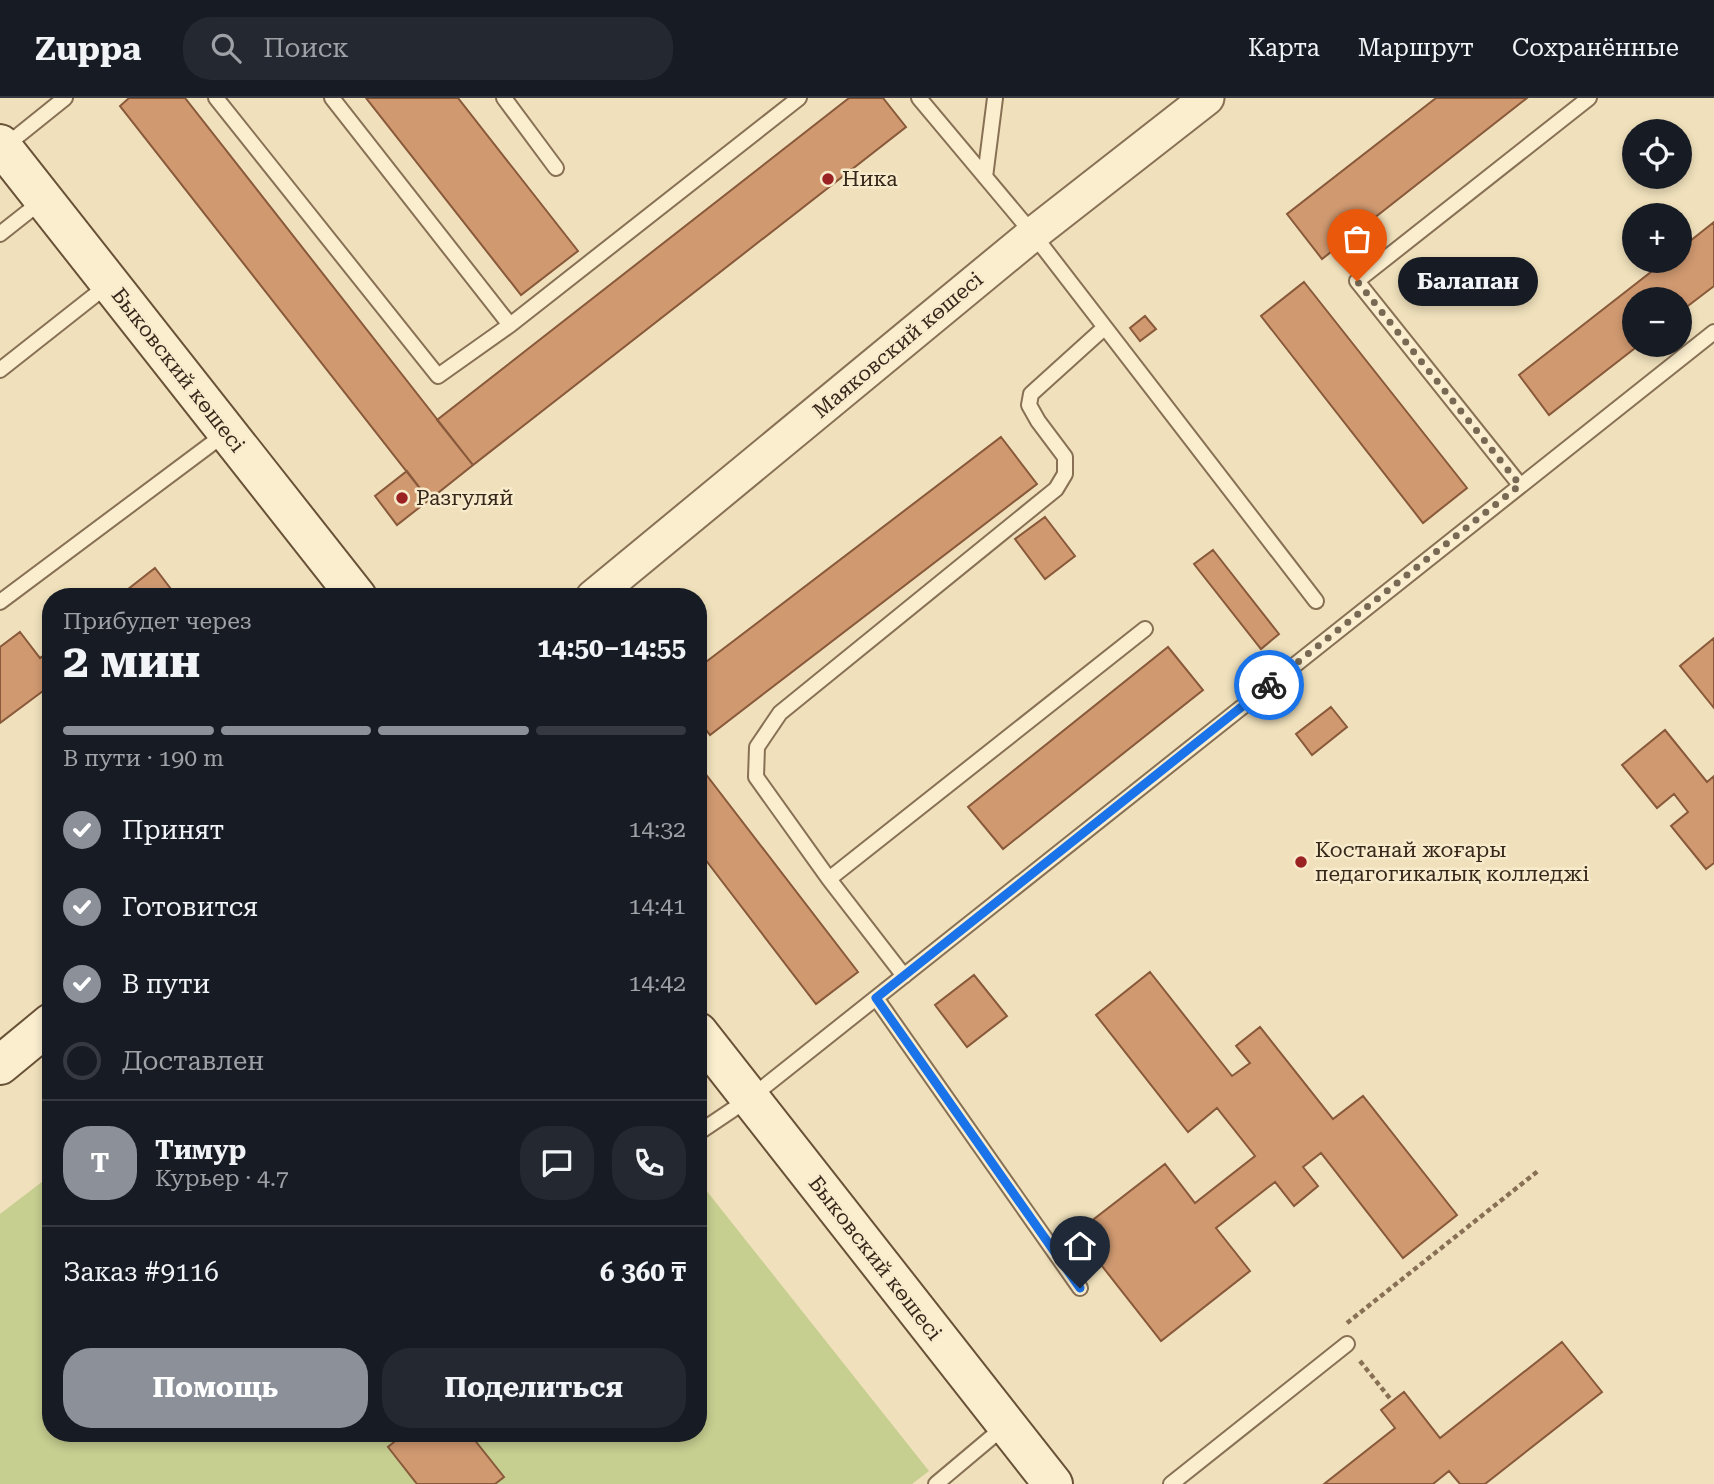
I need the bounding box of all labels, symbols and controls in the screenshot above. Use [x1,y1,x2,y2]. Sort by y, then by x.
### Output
search box [183,17,673,80]
text: Zuppa [35,29,141,68]
icon: search [207,29,245,67]
text: Поиск [263,33,349,63]
text: Карта [1248,34,1320,62]
text: Маршрут [1358,34,1474,62]
text: Сохранённые [1512,34,1679,62]
map controls [1622,119,1692,357]
button: locate [1622,119,1692,189]
place label: Ника [842,167,898,191]
marker: Ника [820,171,836,187]
button: + [1622,203,1692,273]
pin [1327,209,1387,281]
icon: bag [1338,220,1376,258]
callout: Балапан [1399,256,1539,306]
street label: Маяковский көшесі [808,267,988,423]
text: Балапан [1417,268,1519,295]
street label: Быковский көшесі [106,283,250,457]
button: − [1622,287,1692,357]
place label: Разгуляй [416,486,513,510]
marker: Разгуляй [394,490,410,506]
text: Прибудет через [63,608,252,635]
text: 14:50–14:55 [537,633,686,663]
text: 2 мин [63,634,200,688]
courier [1234,650,1304,720]
icon: bike [1250,666,1288,704]
text: В пути · 190 m [63,745,224,772]
icon: check [63,811,101,849]
text: Принят [122,815,224,845]
text: 14:32 [629,816,686,843]
place label: Костанай жоғары педагогикалық колледжі [1315,838,1589,886]
marker: Костанай жоғары педагогикалық колледжі [1293,854,1309,870]
icon: check [63,888,101,926]
text: Готовится [122,892,258,922]
text: 14:41 [629,893,686,920]
icon: check [63,965,101,1003]
text: В пути [122,969,210,999]
text: 14:42 [629,970,686,997]
text: Доставлен [122,1046,264,1076]
button: chat [520,1126,594,1200]
button: phone [612,1126,686,1200]
text: Тимур [155,1135,246,1165]
text: Т [91,1148,109,1178]
text: Курьер · 4.7 [155,1165,289,1192]
street label: Быковский көшесі [803,1171,947,1345]
pin [1050,1216,1110,1288]
icon: home [1061,1227,1099,1265]
text: Заказ #9116 [63,1257,219,1287]
text: 6 360 ₸ [600,1257,686,1287]
button: Помощь [63,1348,368,1428]
button: Поделиться [382,1348,686,1428]

